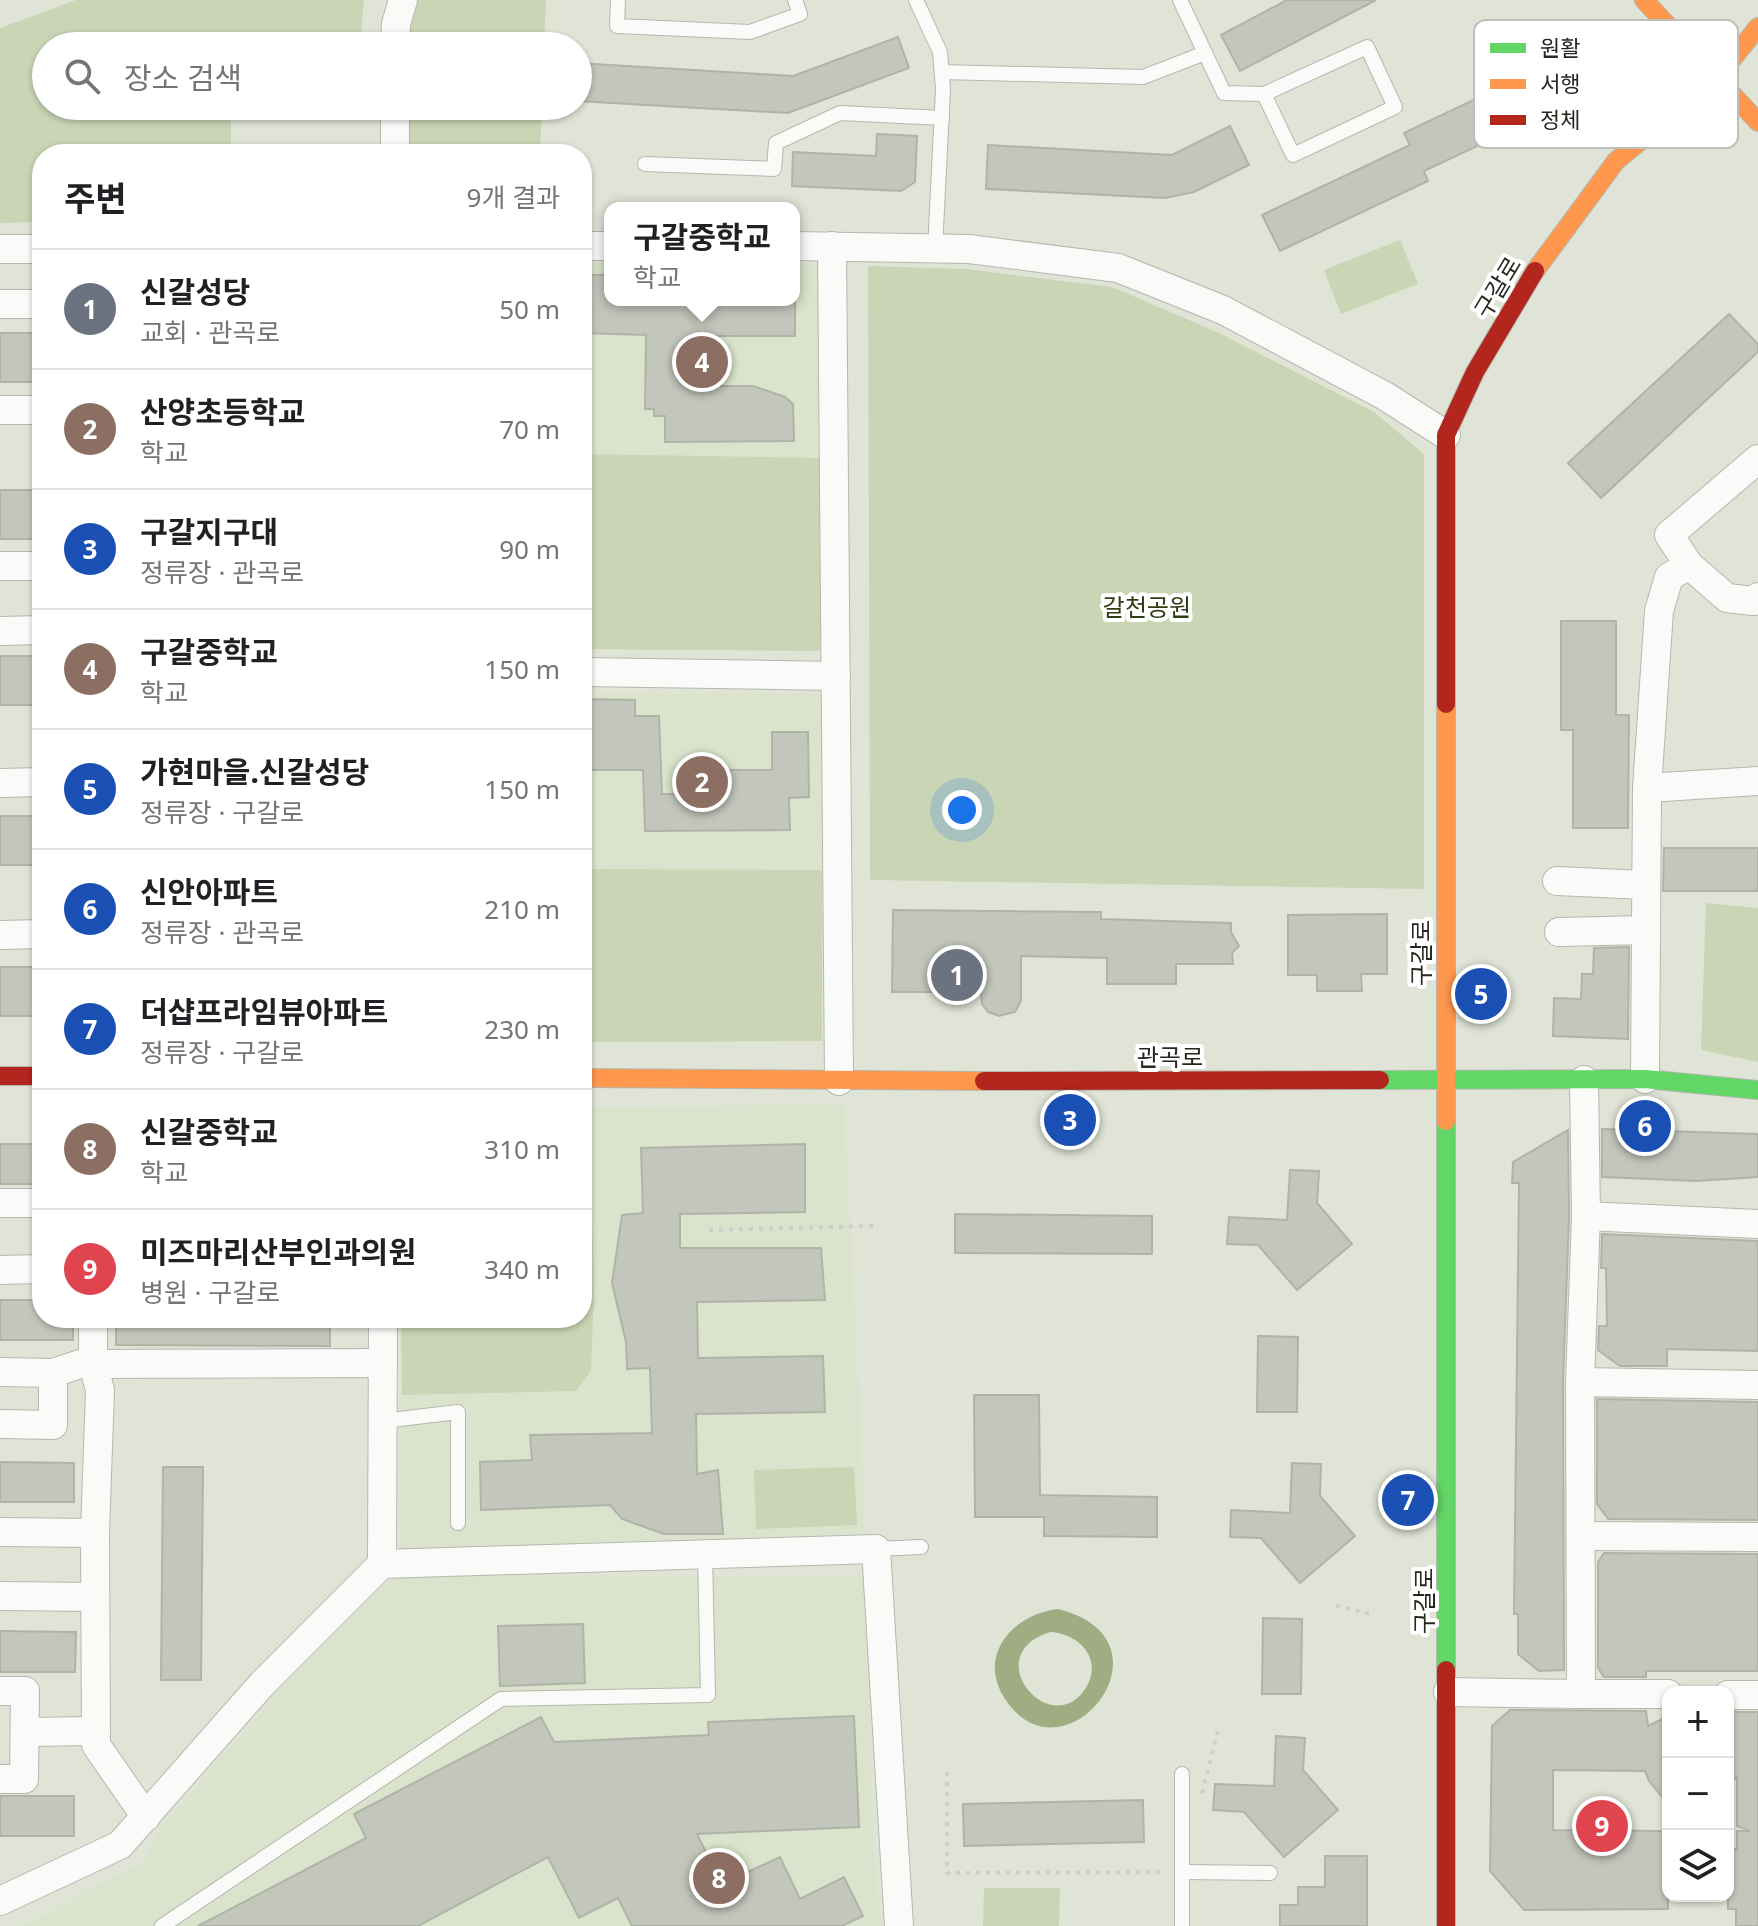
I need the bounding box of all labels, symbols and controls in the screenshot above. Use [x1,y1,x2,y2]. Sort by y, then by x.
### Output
legend [1474,20,1738,148]
search box [32,32,592,120]
text: 원활 [1540,32,1580,62]
icon: search [60,54,104,98]
text: 장소 검색 [124,57,242,98]
text: 서행 [1540,68,1580,98]
text: 정체 [1540,104,1580,134]
text: 주변 [64,175,127,221]
text: 9개 결과 [467,179,560,215]
popup [604,202,800,306]
text: 구갈중학교 [633,216,771,257]
street label: 구갈로 [1466,250,1528,324]
text: 학교 [633,259,681,295]
text: 신갈성당 [140,271,250,312]
text: 1 [83,291,97,327]
text: 50 m [499,291,560,327]
text: 교회 · 관곡로 [140,314,280,350]
pin: 4 [676,332,728,392]
text: 산양초등학교 [140,391,306,432]
text: 2 [83,411,97,447]
text: 70 m [499,411,560,447]
text: 학교 [140,434,188,470]
text: 구갈지구대 [140,511,278,552]
text: 3 [83,531,97,567]
text: 90 m [499,531,560,567]
text: 정류장 · 관곡로 [140,554,304,590]
park label: 갈천공원 [1103,590,1191,623]
text: 구갈중학교 [140,631,278,672]
text: 4 [83,651,97,687]
text: 150 m [484,651,560,687]
text: 학교 [140,674,188,710]
text: 가현마을.신갈성당 [140,751,369,792]
pin: 2 [676,752,728,812]
text: 5 [83,771,97,807]
text: 150 m [484,771,560,807]
your location [942,790,982,830]
text: 정류장 · 구갈로 [140,794,304,830]
text: 신안아파트 [140,871,278,912]
text: 6 [83,891,97,927]
text: 210 m [484,891,560,927]
text: 정류장 · 관곡로 [140,914,304,950]
street label: 구갈로 [1404,920,1437,986]
pin: 1 [931,945,983,1005]
pin: 5 [1455,964,1507,1024]
text: 더샵프라임뷰아파트 [140,991,388,1032]
text: 7 [83,1011,97,1047]
text: 230 m [484,1011,560,1047]
text: 정류장 · 구갈로 [140,1034,304,1070]
street label: 관곡로 [1137,1040,1203,1073]
pin: 3 [1044,1090,1096,1150]
pin: 6 [1619,1096,1671,1156]
text: 신갈중학교 [140,1111,278,1152]
text: 8 [83,1131,97,1167]
text: 310 m [484,1131,560,1167]
text: 학교 [140,1154,188,1190]
text: 미즈마리산부인과의원 [140,1231,416,1272]
text: 9 [83,1251,97,1287]
text: 340 m [484,1251,560,1287]
text: 병원 · 구갈로 [140,1274,280,1310]
pin: 7 [1382,1470,1434,1530]
street label: 구갈로 [1407,1568,1440,1634]
map controls [1662,1686,1734,1902]
button: + [1662,1686,1734,1758]
button: − [1662,1758,1734,1830]
pin: 9 [1576,1796,1628,1856]
button: layers [1662,1830,1734,1902]
pin: 8 [693,1848,745,1908]

